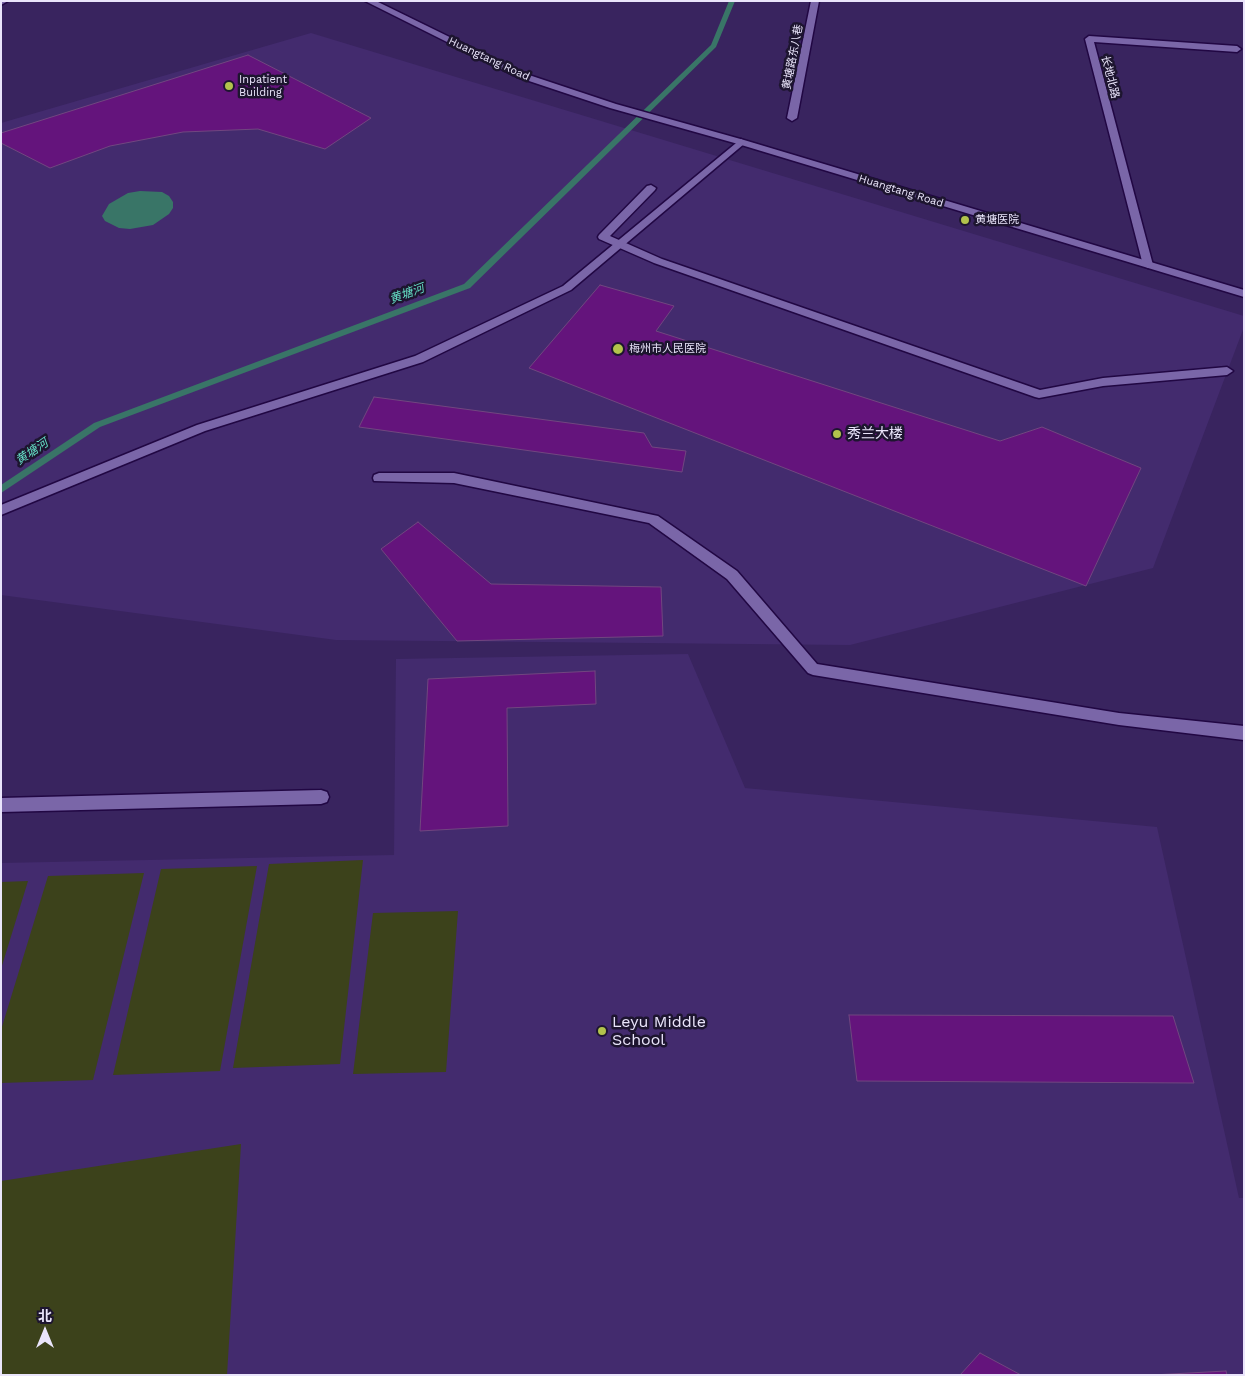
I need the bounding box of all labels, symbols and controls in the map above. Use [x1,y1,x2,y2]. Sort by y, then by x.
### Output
street label: 黄塘路东八巷 [780,23,806,91]
street label: Huangtang Road [446,34,532,84]
street label: 长地北路 [1098,54,1122,100]
place label: Inpatient Building [239,73,287,99]
marker: Inpatient Building [223,80,235,92]
street label: Huangtang Road [857,172,945,210]
place label: 黄塘医院 [975,213,1019,227]
marker: 黄塘医院 [959,214,971,226]
water label: 黄塘河 [388,281,426,307]
marker: 梅州市人民医院 [611,342,625,356]
place label: 梅州市人民医院 [629,342,706,356]
place label: 秀兰大楼 [847,426,903,442]
marker: 秀兰大楼 [831,428,843,440]
water label: 黄塘河 [13,436,51,468]
place label: Leyu Middle School [612,1012,706,1050]
marker: Leyu Middle School [596,1025,608,1037]
north arrow [20,1306,70,1356]
text: 北 [38,1308,52,1324]

